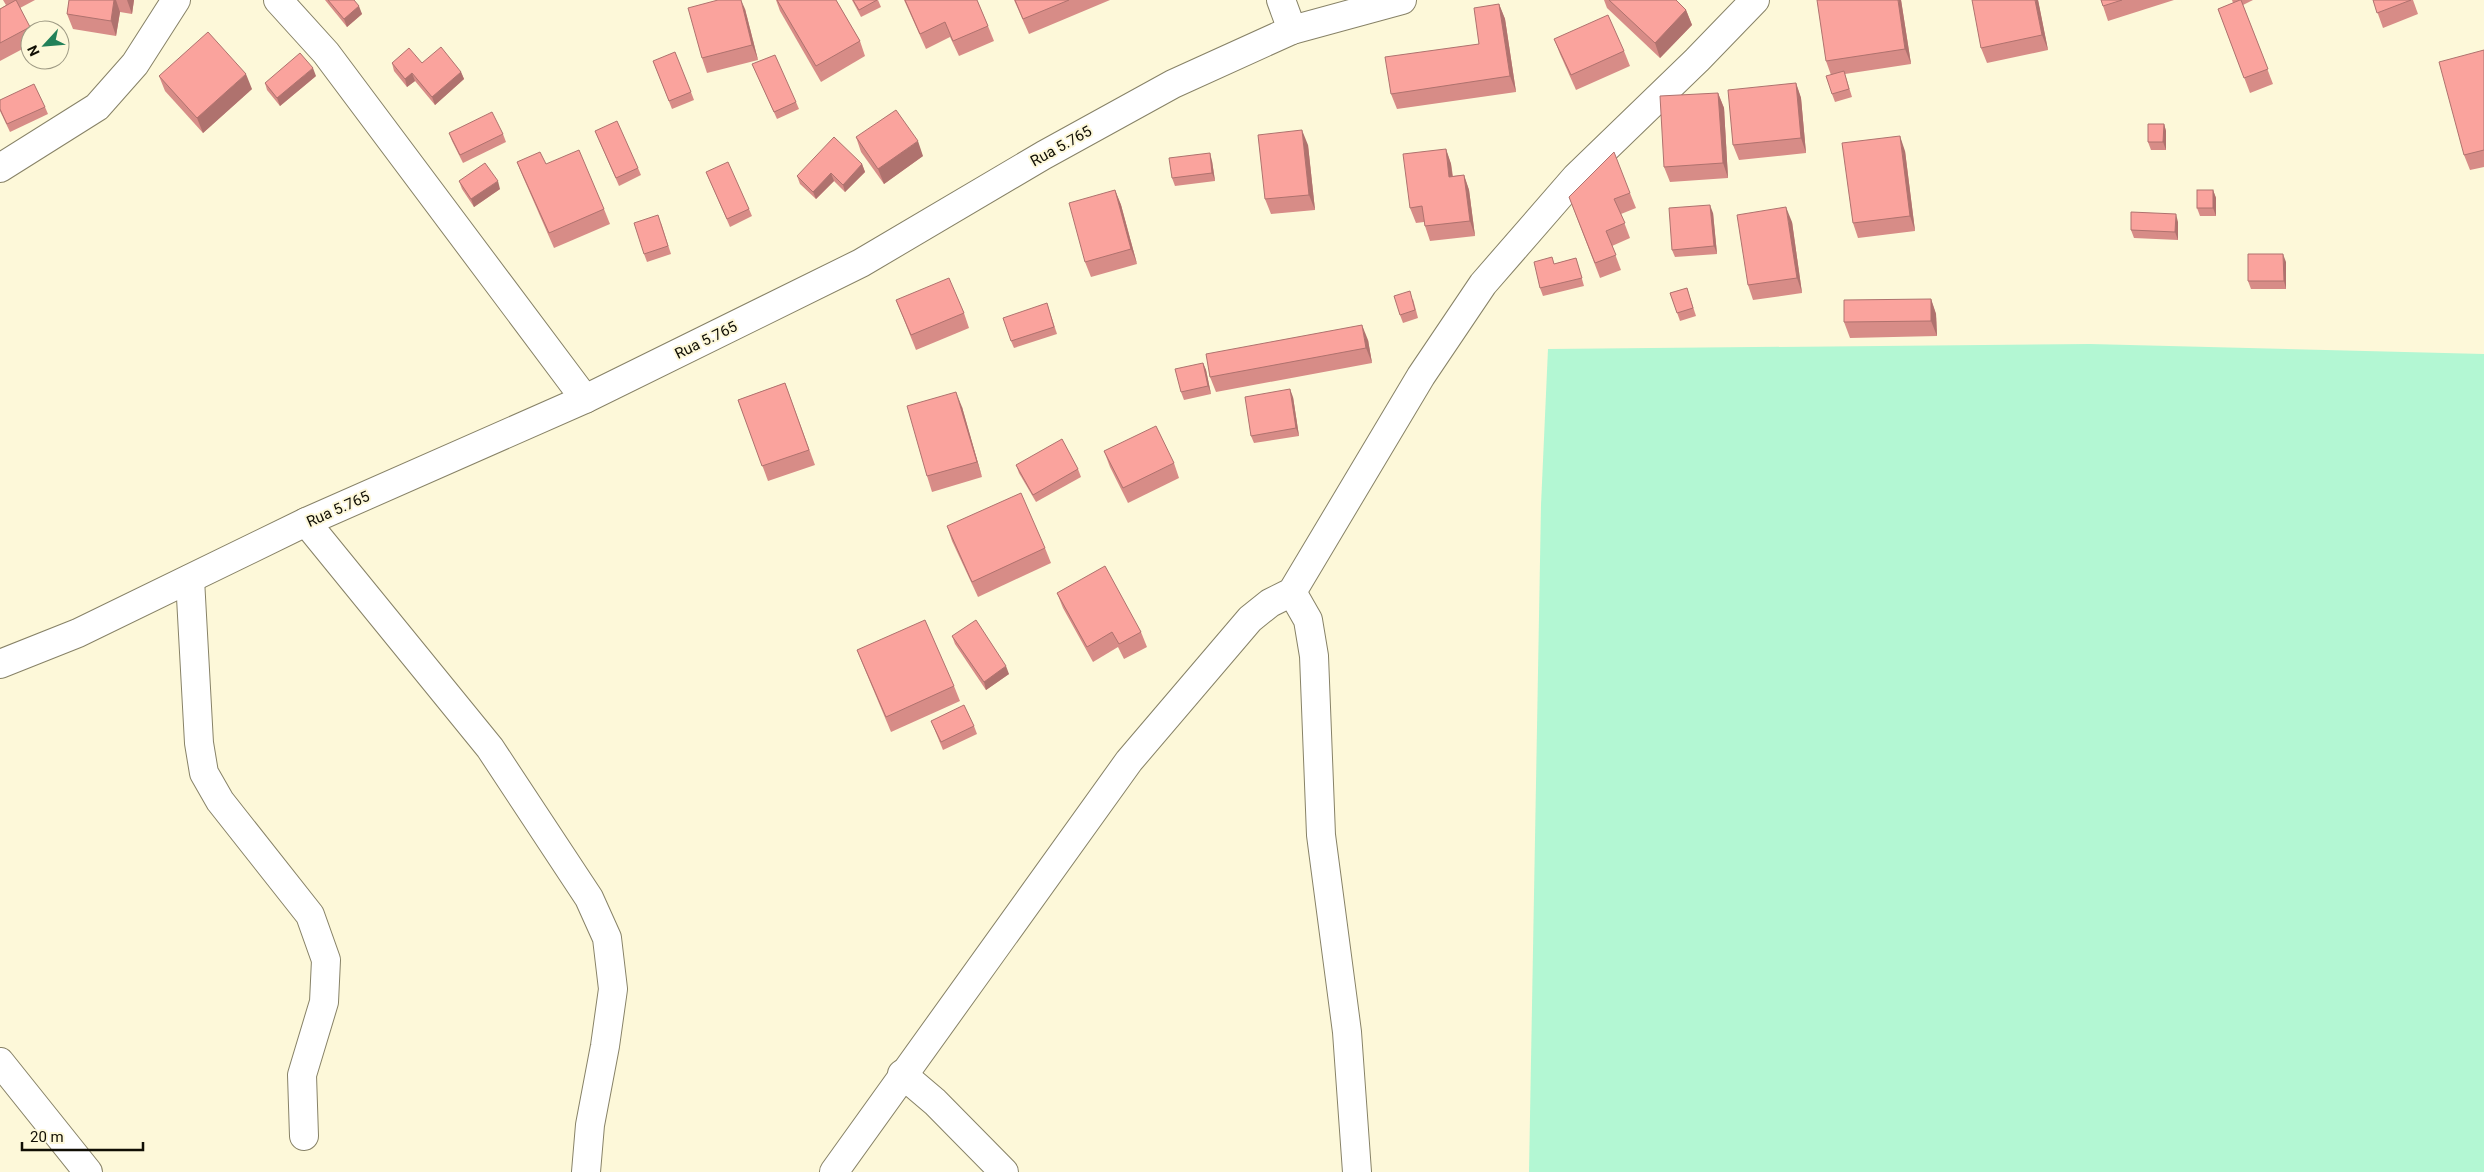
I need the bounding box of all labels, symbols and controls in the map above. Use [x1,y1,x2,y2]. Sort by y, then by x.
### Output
north arrow [20,20,70,70]
text: N [24,43,43,59]
street label: Rua 5.765 [1027,122,1095,170]
street label: Rua 5.765 [672,317,740,363]
street label: Rua 5.765 [304,487,372,531]
scale bar [22,1120,144,1152]
text: 20 m [30,1128,64,1146]

